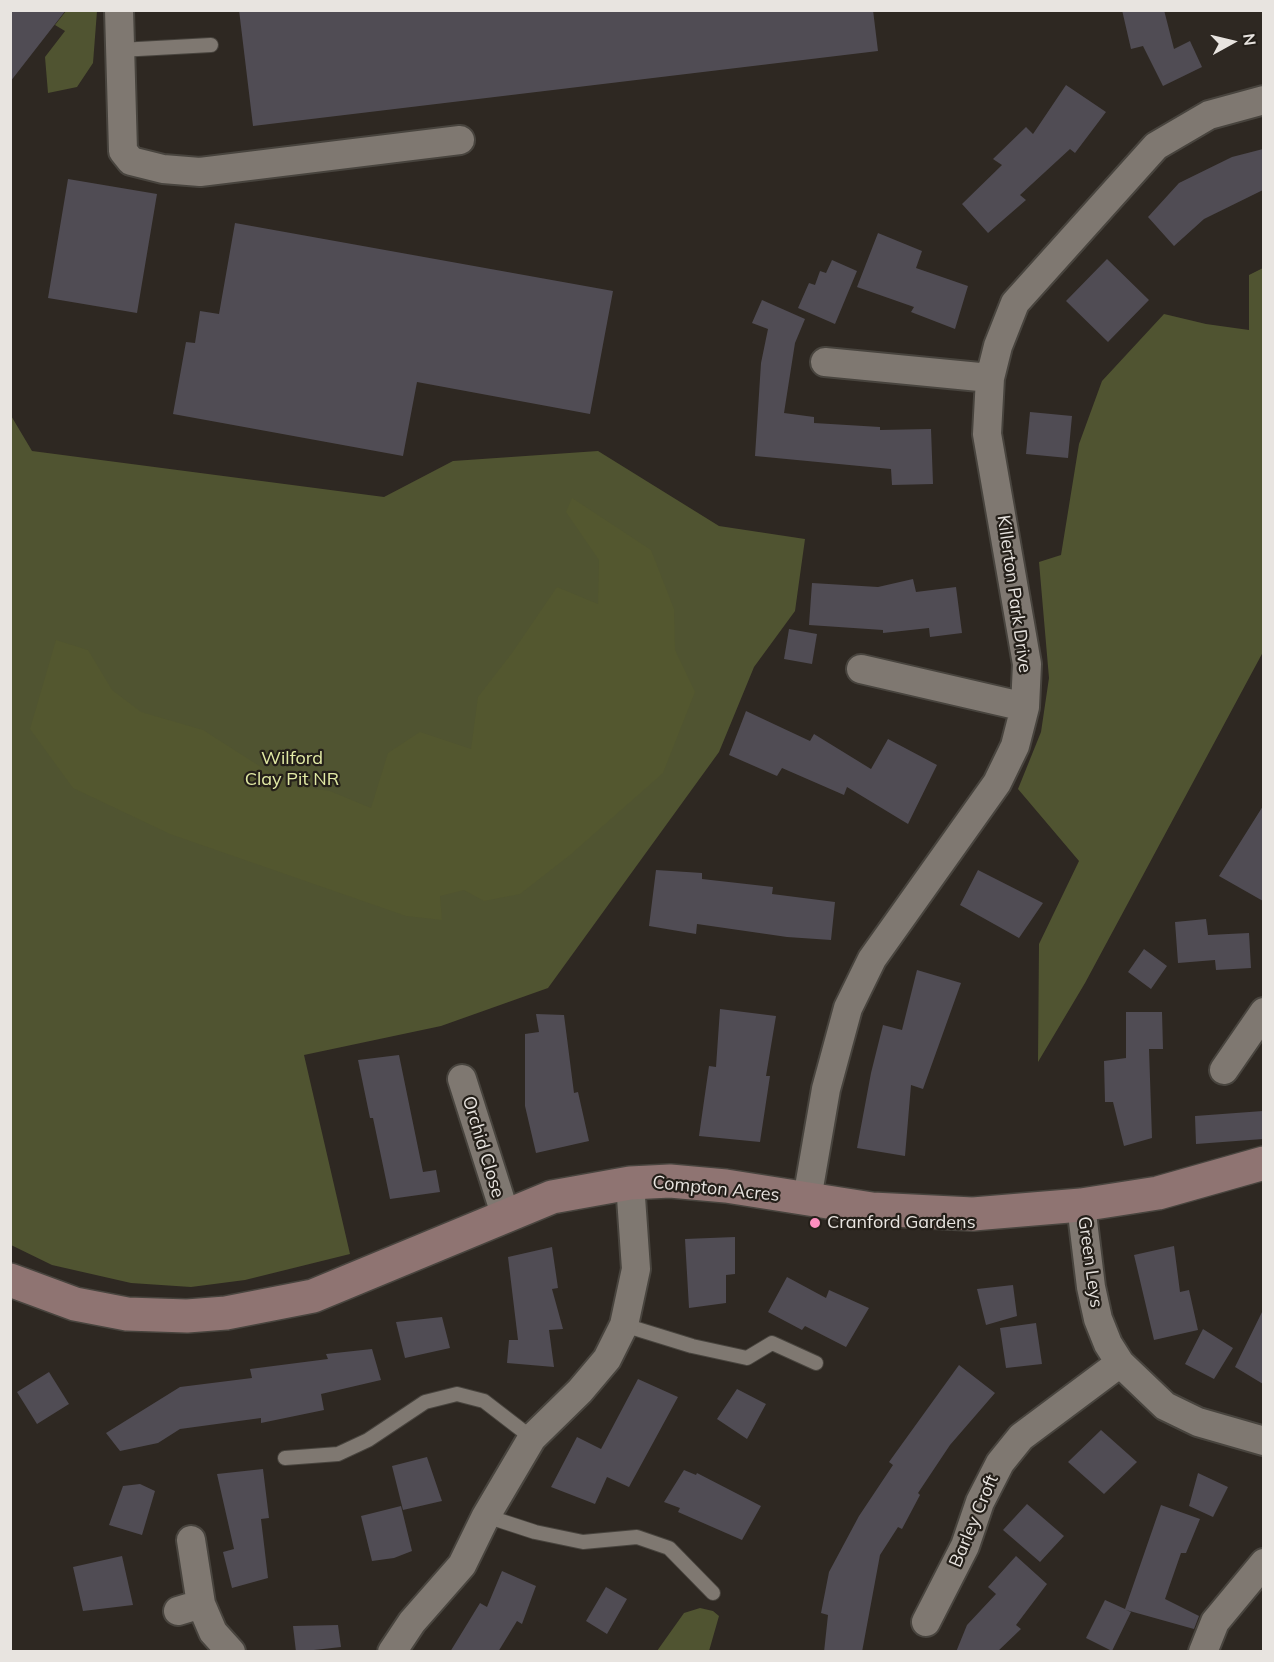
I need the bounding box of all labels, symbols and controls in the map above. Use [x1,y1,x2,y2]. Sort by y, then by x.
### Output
north arrow [1202,12,1262,72]
text: N [1239,32,1261,47]
street label: Killerton Park Drive [992,514,1036,674]
park label: Wilford Clay Pit NR [245,748,339,790]
street label: Orchid Close [457,1094,509,1200]
street label: Compton Acres [652,1172,780,1206]
place label: Cranford Gardens [827,1212,976,1234]
street label: Green Leys [1073,1215,1107,1309]
marker: Cranford Gardens [808,1216,822,1230]
street label: Barley Croft [945,1471,1003,1571]

